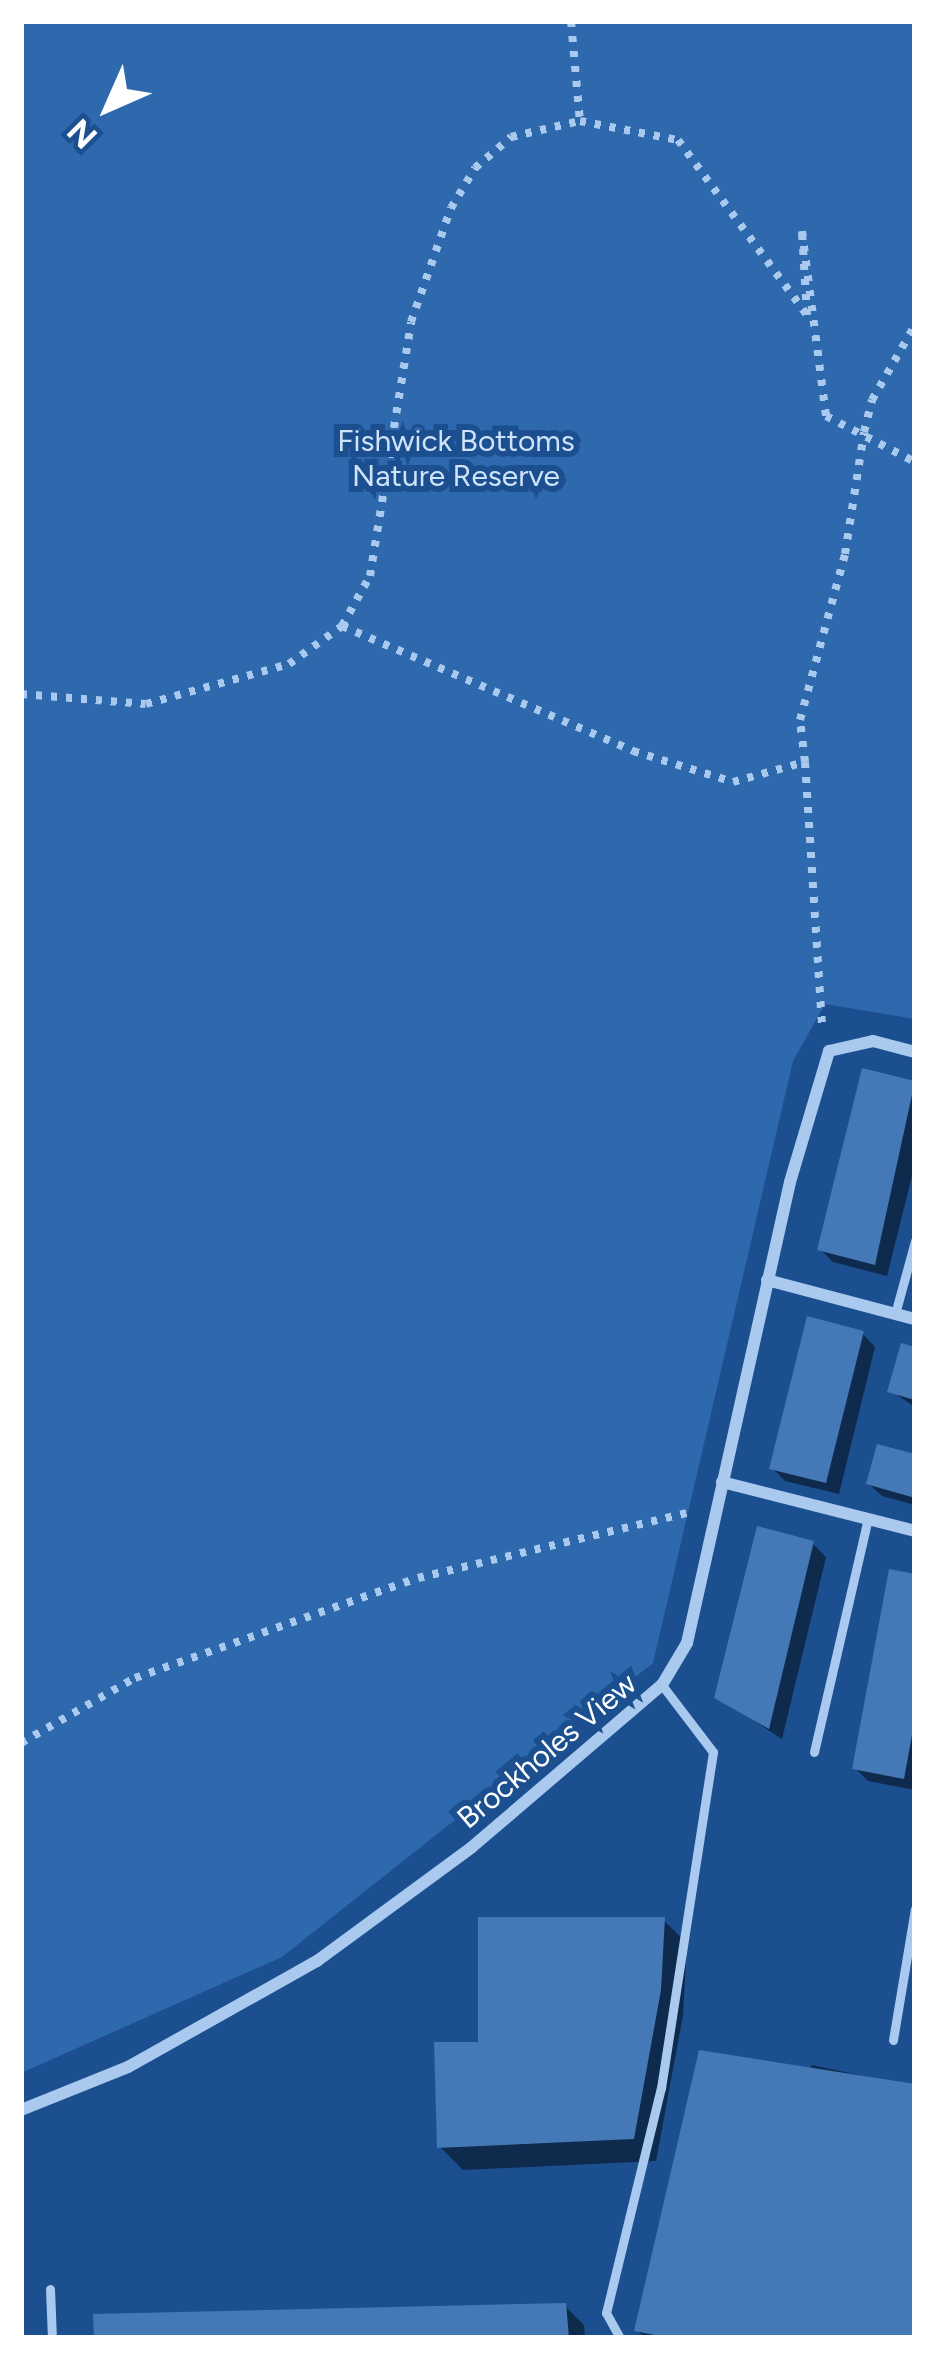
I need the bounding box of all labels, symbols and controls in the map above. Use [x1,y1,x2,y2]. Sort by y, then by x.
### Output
north arrow [48,48,168,168]
text: N [59,111,105,157]
park label: Fishwick Bottoms Nature Reserve [337,423,575,494]
street label: Brockholes View [450,1666,644,1836]

